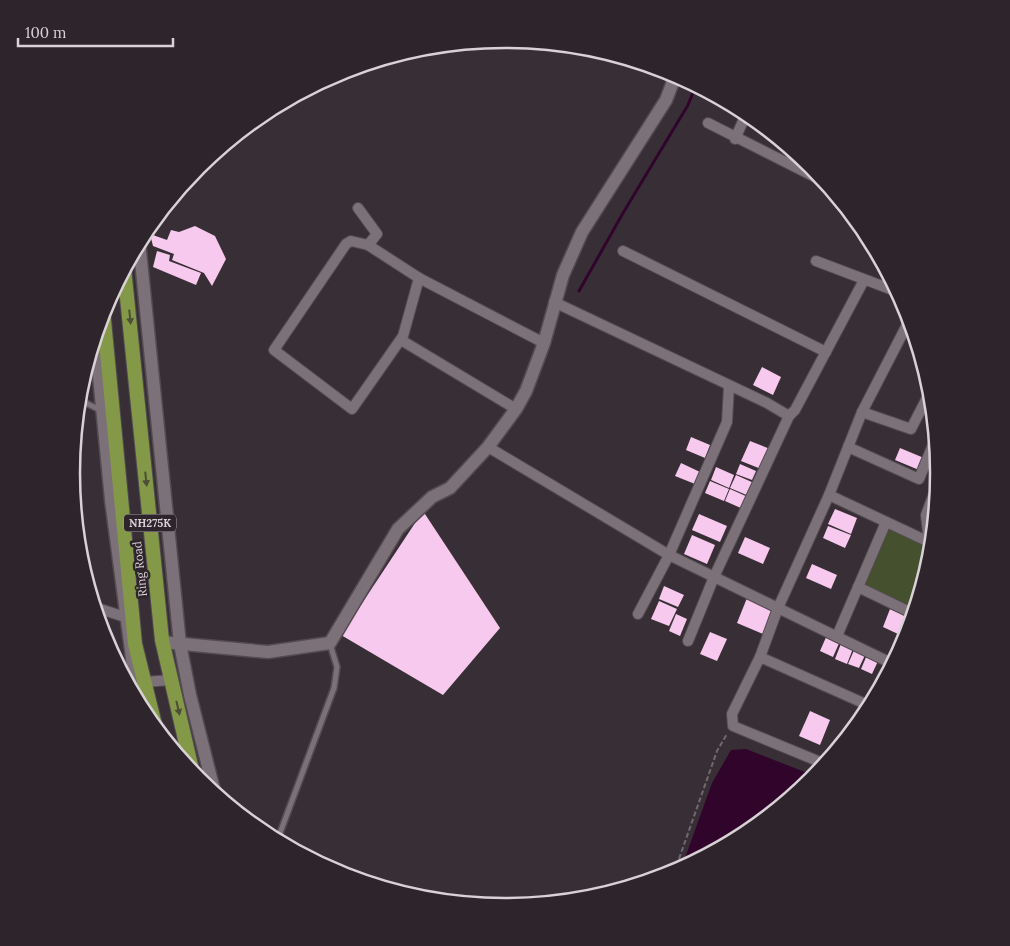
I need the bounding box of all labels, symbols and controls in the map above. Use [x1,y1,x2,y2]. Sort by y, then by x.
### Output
scale bar [18,15,172,47]
text: 100 m [25,23,66,42]
one-way arrow [126,309,134,325]
one-way arrow [142,471,150,487]
road number: NH275K [124,514,176,532]
street label: Ring Road [129,541,150,598]
one-way arrow [174,701,182,716]

